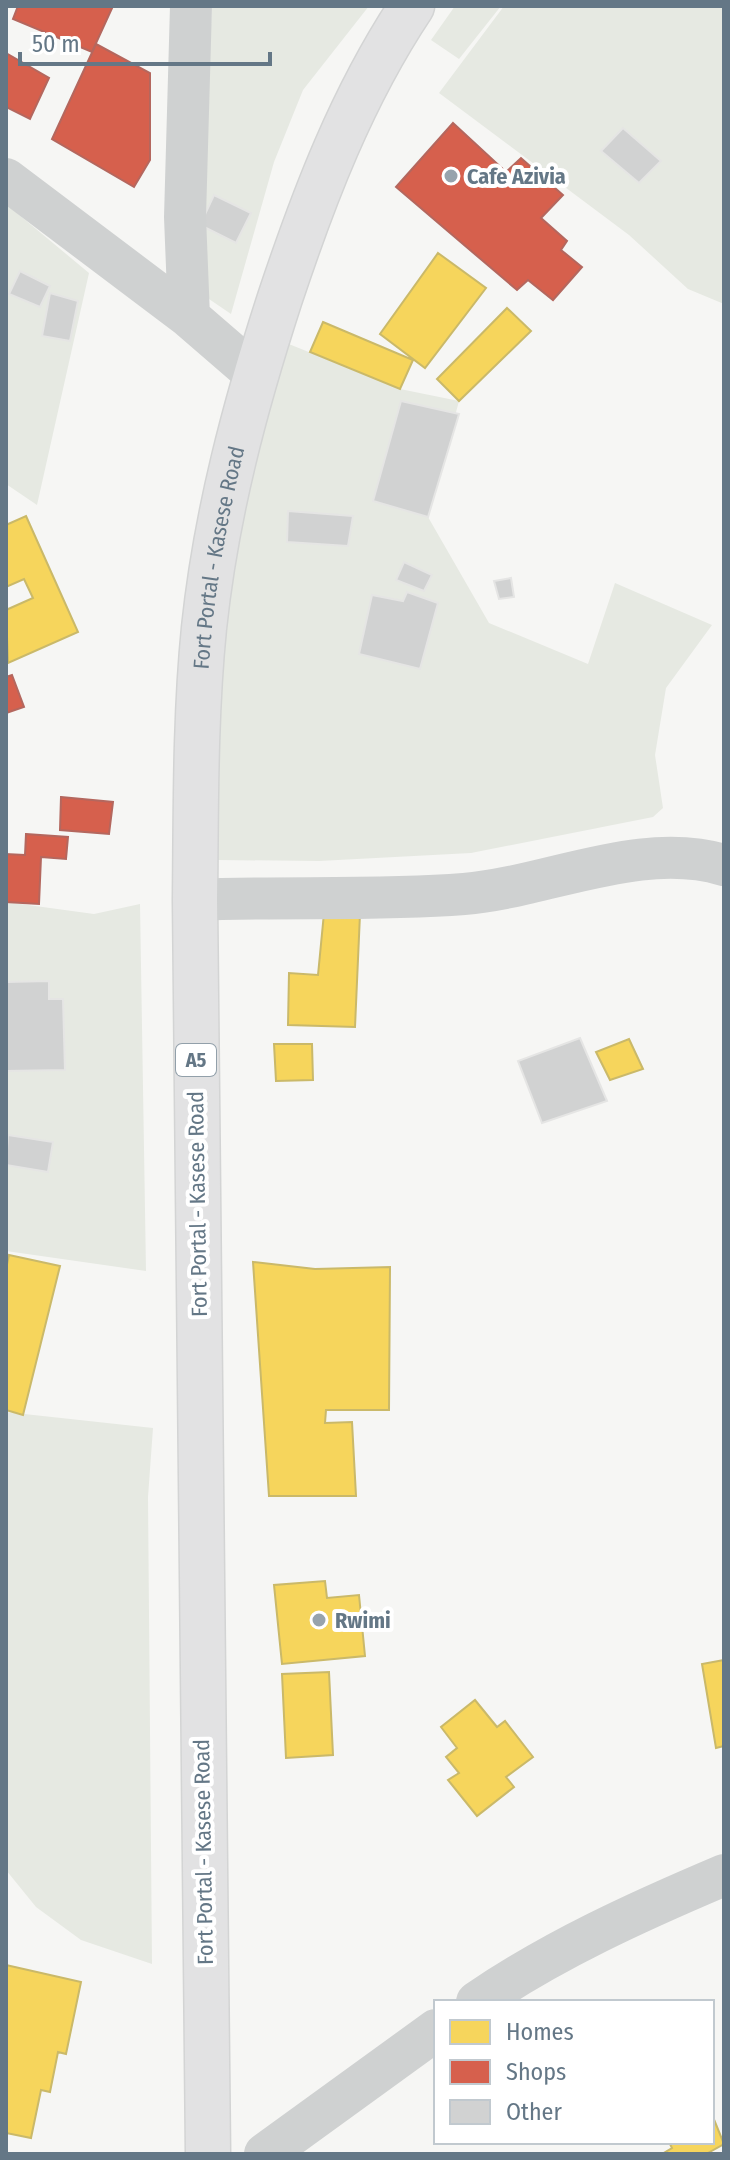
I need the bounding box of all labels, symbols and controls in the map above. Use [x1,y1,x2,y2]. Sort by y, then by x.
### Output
scale bar [20,16,270,66]
text: 50 m [32,30,80,58]
place label: Cafe Azivia [467,163,566,190]
marker: Cafe Azivia [442,167,460,185]
street label: Fort Portal - Kasese Road [188,443,250,670]
road number: A5 [176,1044,216,1076]
street label: Fort Portal - Kasese Road [182,1091,213,1317]
place label: Rwimi [335,1607,391,1634]
marker: Rwimi [310,1611,328,1629]
street label: Fort Portal - Kasese Road [188,1739,219,1965]
legend [434,2000,714,2144]
text: Homes [506,2018,574,2046]
text: Shops [506,2058,566,2086]
text: Other [506,2098,562,2126]

